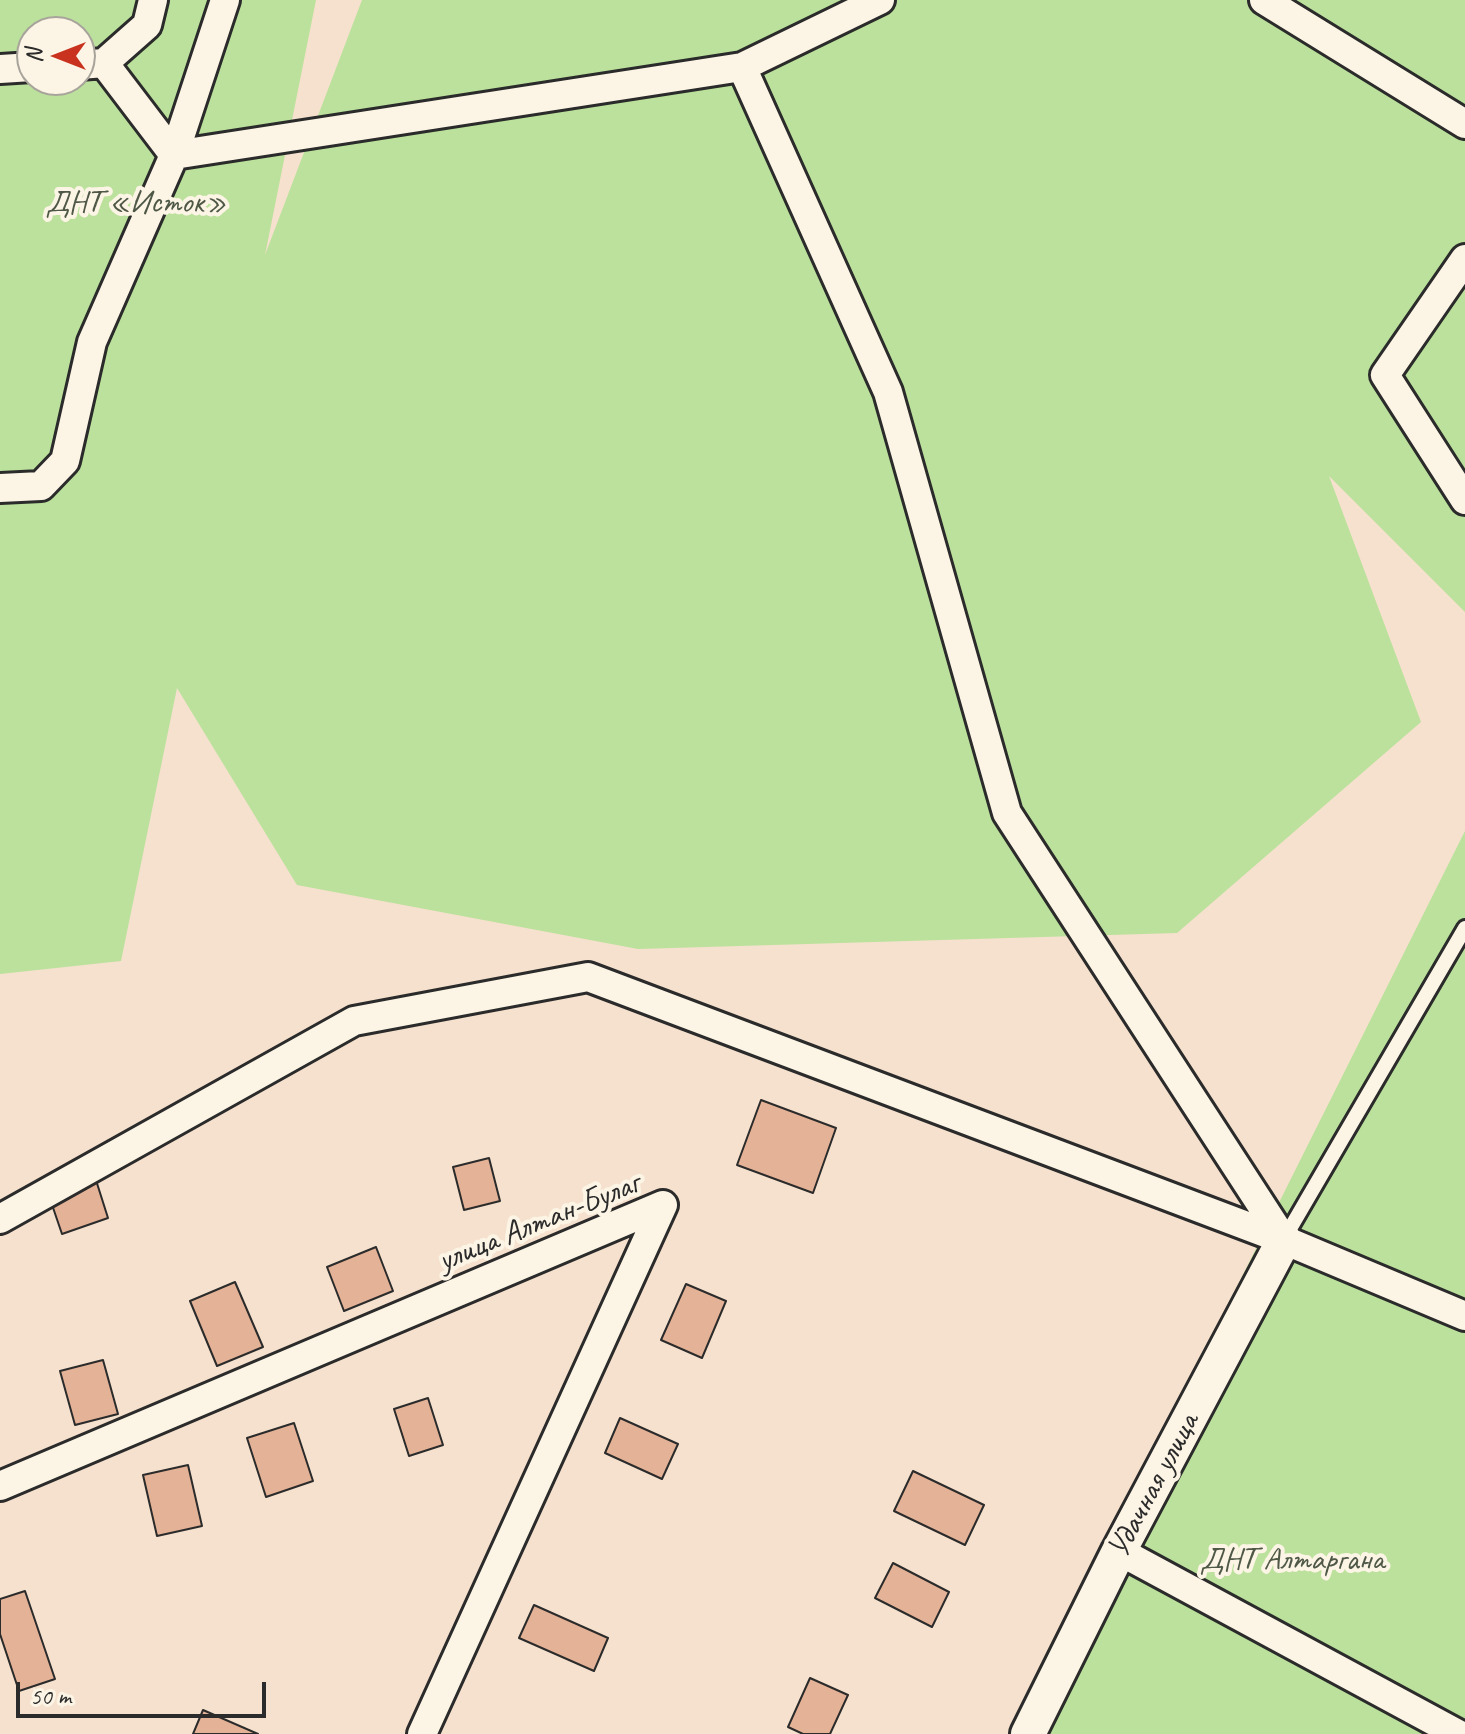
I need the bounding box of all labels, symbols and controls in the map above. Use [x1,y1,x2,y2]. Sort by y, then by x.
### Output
north arrow [16,16,96,96]
text: N [20,49,48,63]
park label: ДНТ «Исток» [45,185,227,223]
street label: улица Алтан-Булаг [433,1165,645,1281]
street label: Удачная улица [1100,1407,1208,1565]
park label: ДНТ Алтаргана [1200,1542,1384,1580]
scale bar [20,1666,270,1716]
text: 50 m [30,1681,71,1711]

